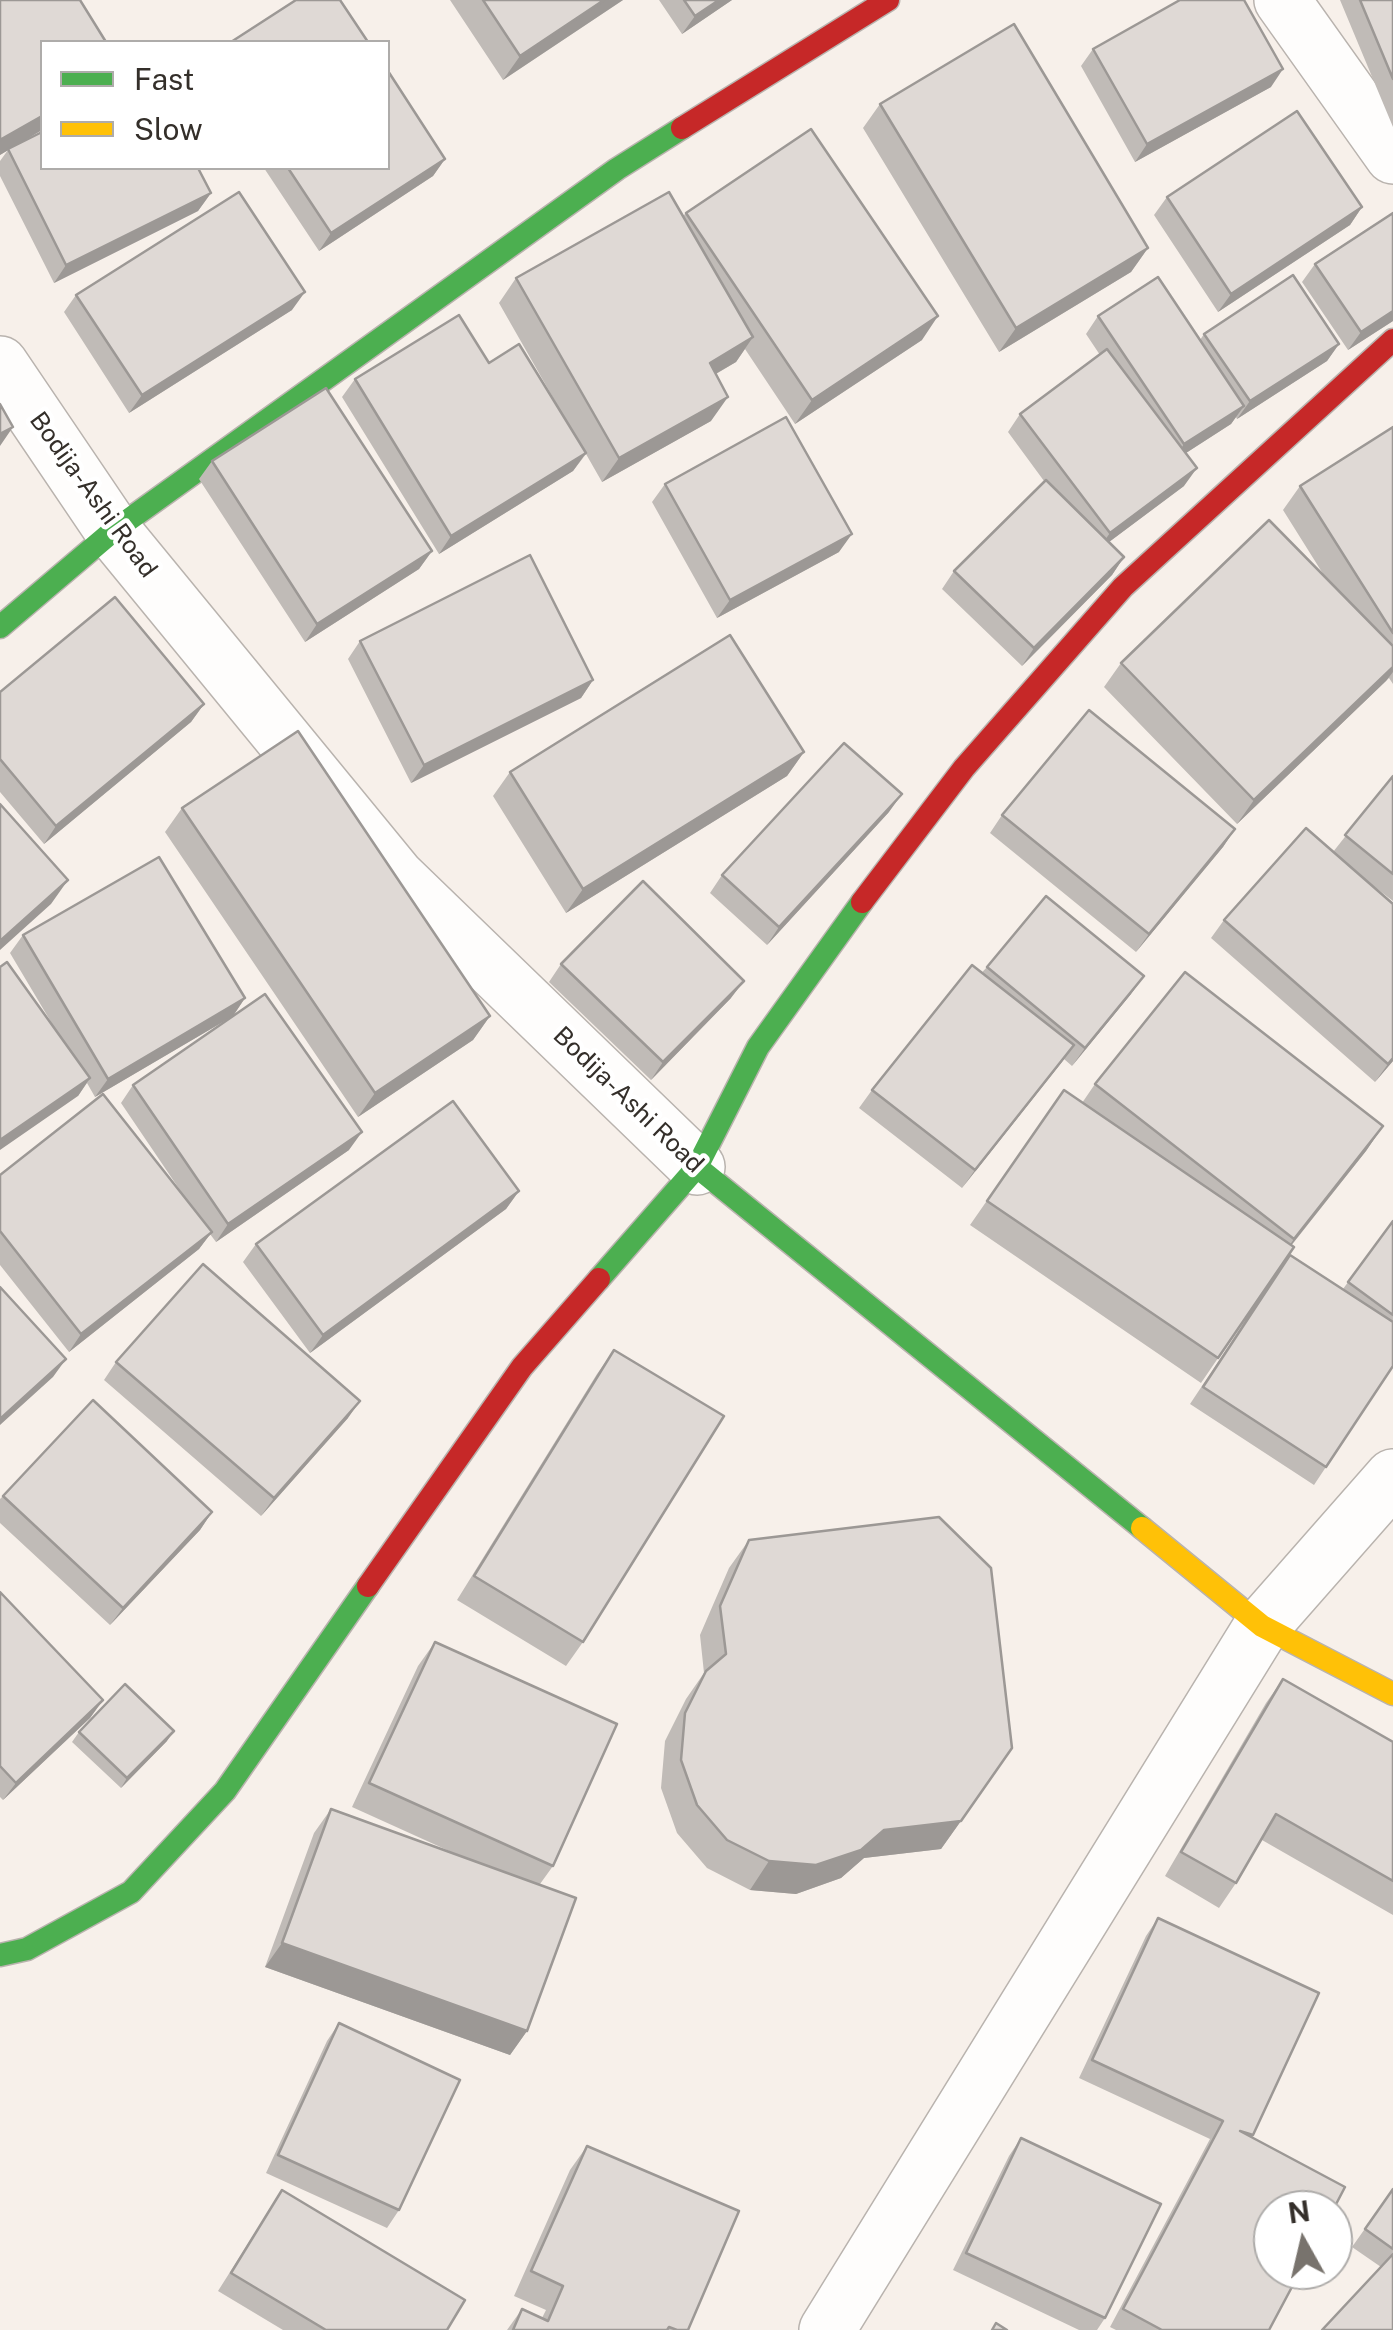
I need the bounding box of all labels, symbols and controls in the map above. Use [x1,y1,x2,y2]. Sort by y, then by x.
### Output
legend [40,40,390,170]
text: Fast [134,61,194,97]
text: Slow [134,111,203,147]
street label: Bodija-Ashi Road [23,406,163,584]
street label: Bodija-Ashi Road [547,1021,709,1179]
north arrow [1253,2190,1353,2290]
text: N [1286,2194,1312,2230]

